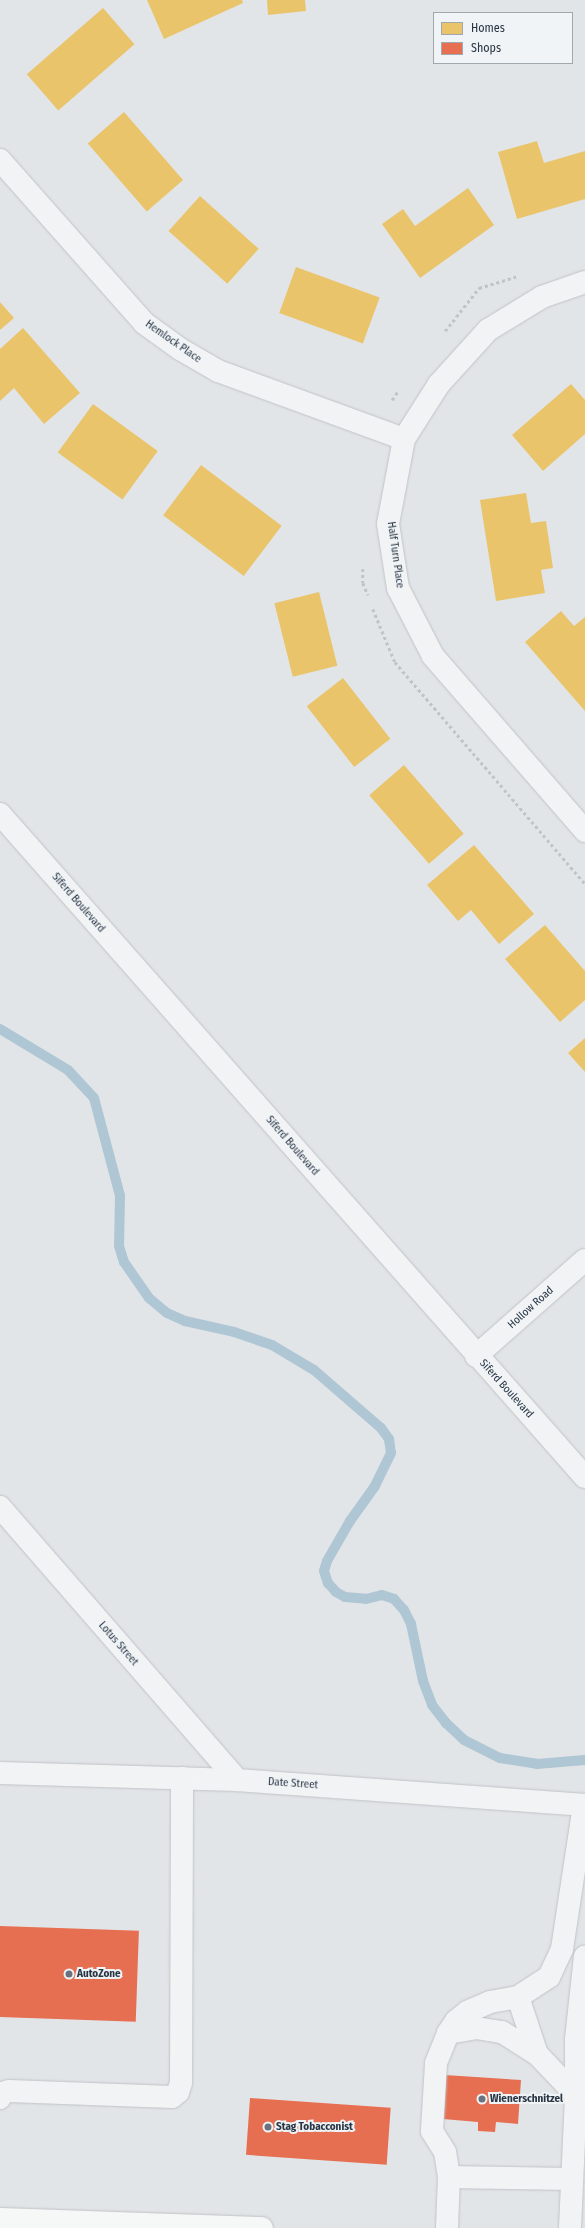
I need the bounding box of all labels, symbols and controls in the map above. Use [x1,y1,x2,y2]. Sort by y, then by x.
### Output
legend [433,12,573,64]
text: Homes [471,21,505,35]
text: Shops [471,41,501,55]
street label: Hemlock Place [142,318,204,366]
street label: Half Turn Place [384,521,406,589]
street label: Siferd Boulevard [49,871,107,935]
street label: Siferd Boulevard [263,1114,321,1178]
street label: Hollow Road [506,1284,556,1332]
street label: Siferd Boulevard [476,1357,536,1421]
street label: Lotus Street [95,1619,141,1669]
street label: Date Street [268,1776,318,1792]
place label: AutoZone [77,1967,121,1981]
marker: AutoZone [64,1969,74,1979]
place label: Wienerschnitzel [490,2092,563,2106]
marker: Wienerschnitzel [477,2094,487,2104]
place label: Stag Tobacconist [276,2120,353,2134]
marker: Stag Tobacconist [263,2122,273,2132]

